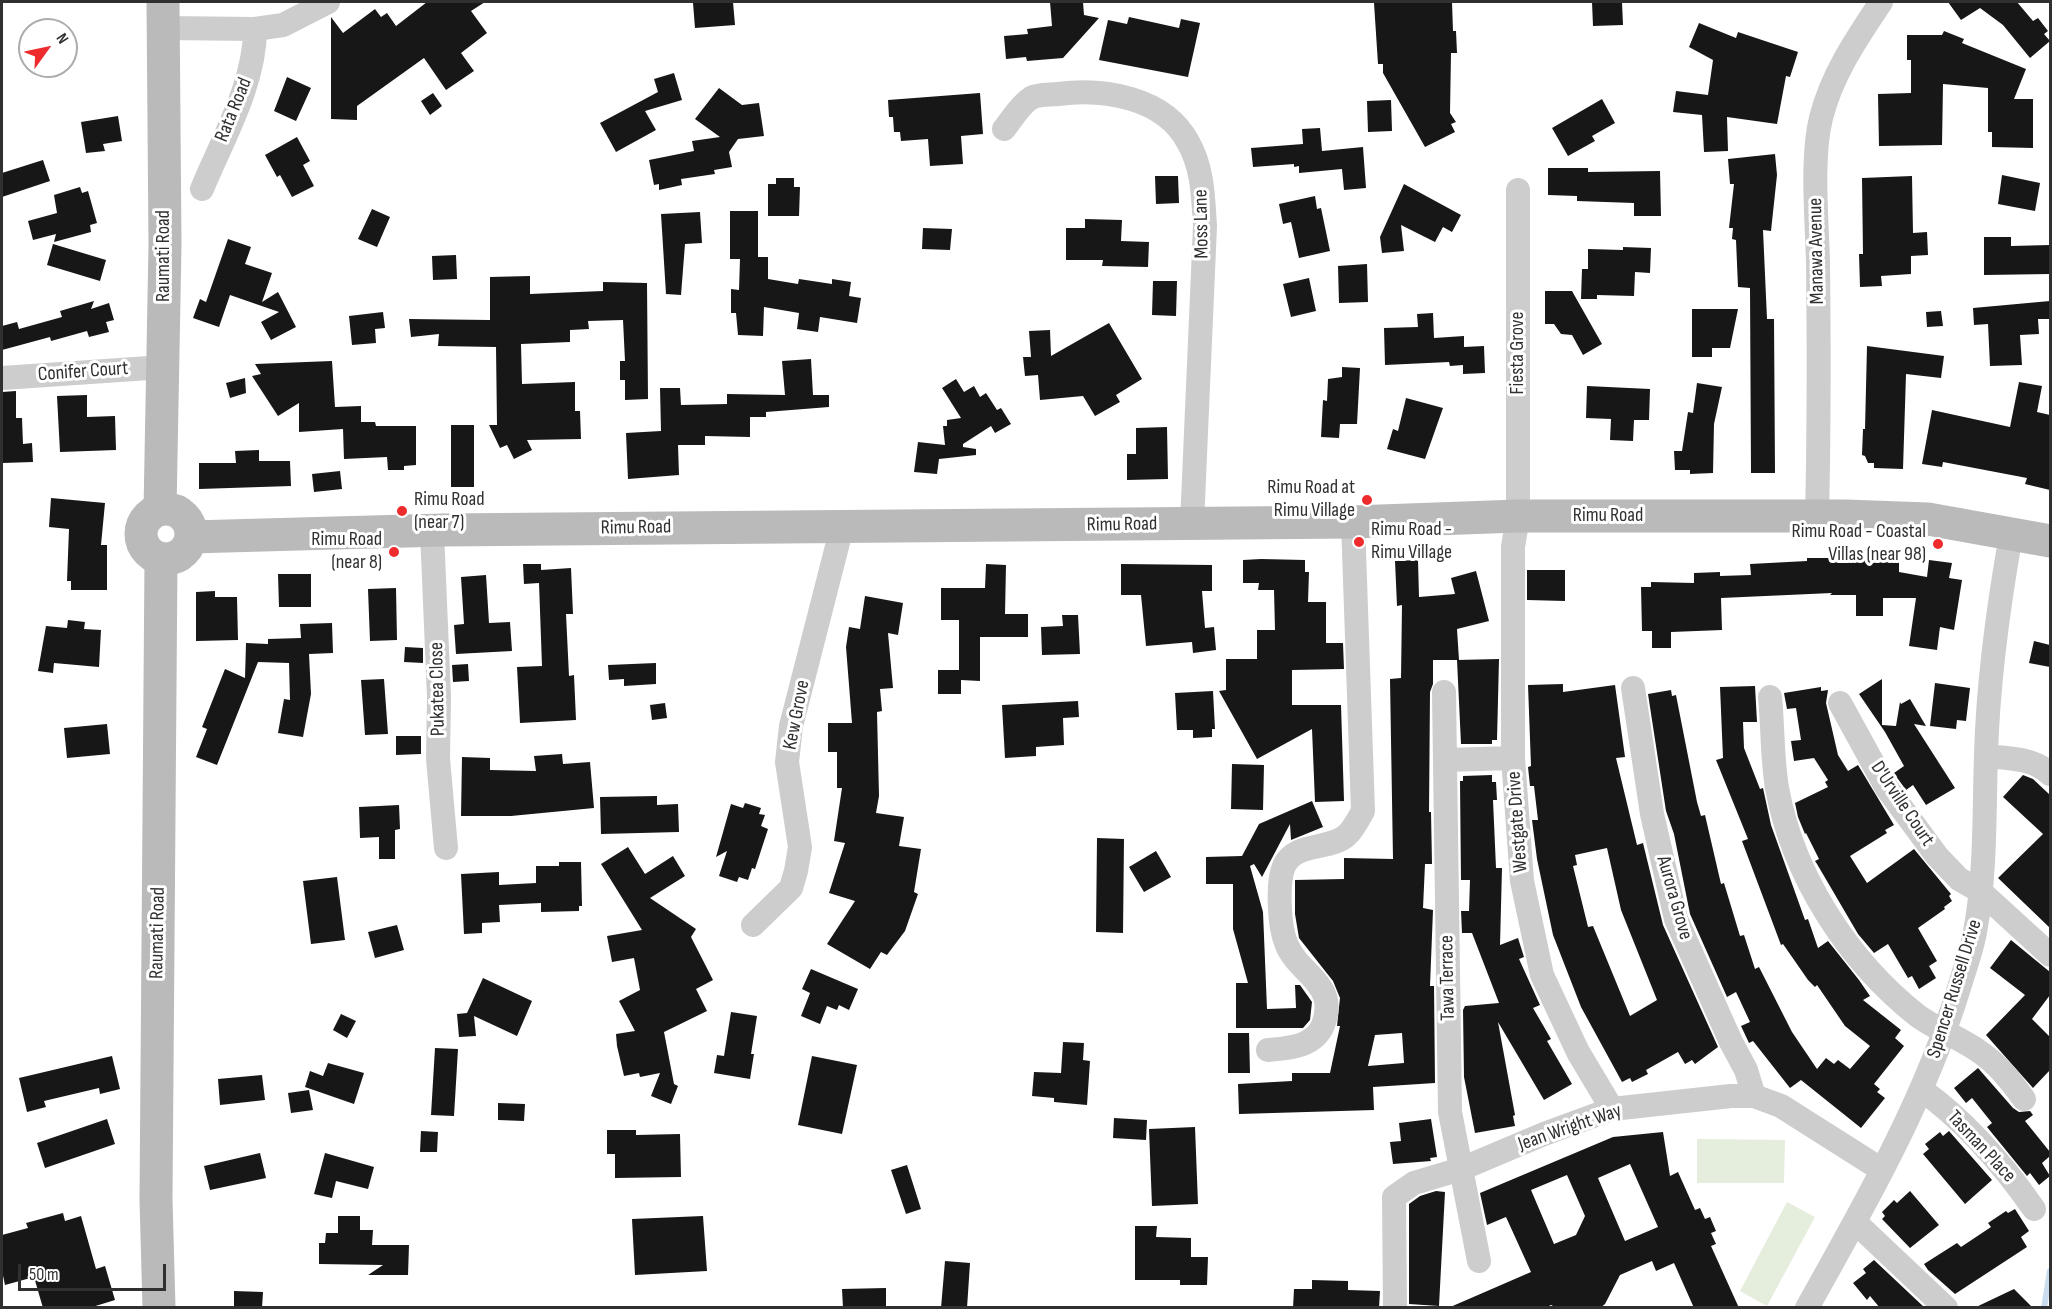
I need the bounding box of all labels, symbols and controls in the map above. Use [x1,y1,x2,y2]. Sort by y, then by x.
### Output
north arrow [18,18,78,78]
text: N [52,30,72,48]
street label: Rata Road [210,74,258,146]
street label: Moss Lane [1189,189,1215,259]
street label: Manawa Avenue [1804,198,1830,304]
street label: Raumati Road [152,210,176,302]
street label: Fiesta Grove [1506,312,1530,394]
street label: Conifer Court [37,357,129,387]
place label: Rimu Road at Rimu Village [1267,476,1355,523]
place label: Rimu Road (near 7) [414,488,485,535]
marker: Rimu Road at Rimu Village [1360,493,1374,507]
marker: Rimu Road (near 7) [395,504,409,518]
street label: Rimu Road [1573,504,1643,528]
street label: Rimu Road [1086,512,1158,538]
street label: Rimu Road [600,515,672,541]
place label: Rimu Road - Rimu Village [1371,518,1452,565]
place label: Rimu Road - Coastal Villas (near 98) [1792,520,1926,567]
place label: Rimu Road (near 8) [311,528,382,575]
marker: Rimu Road - Rimu Village [1352,535,1366,549]
marker: Rimu Road - Coastal Villas (near 98) [1931,537,1945,551]
marker: Rimu Road (near 8) [387,545,401,559]
street label: Pukatea Close [425,642,451,736]
street label: Kew Grove [779,678,815,752]
street label: D'Urville Court [1865,757,1939,851]
street label: Westgate Drive [1502,771,1534,873]
street label: Aurora Grove [1651,853,1697,943]
street label: Raumati Road [145,887,171,979]
street label: Spencer Russell Drive [1923,917,1987,1061]
street label: Tawa Terrace [1435,935,1461,1021]
street label: Jean Wright Way [1515,1099,1625,1157]
street label: Tasman Place [1942,1106,2020,1188]
scale bar [21,1252,170,1290]
text: 50 m [29,1264,59,1285]

